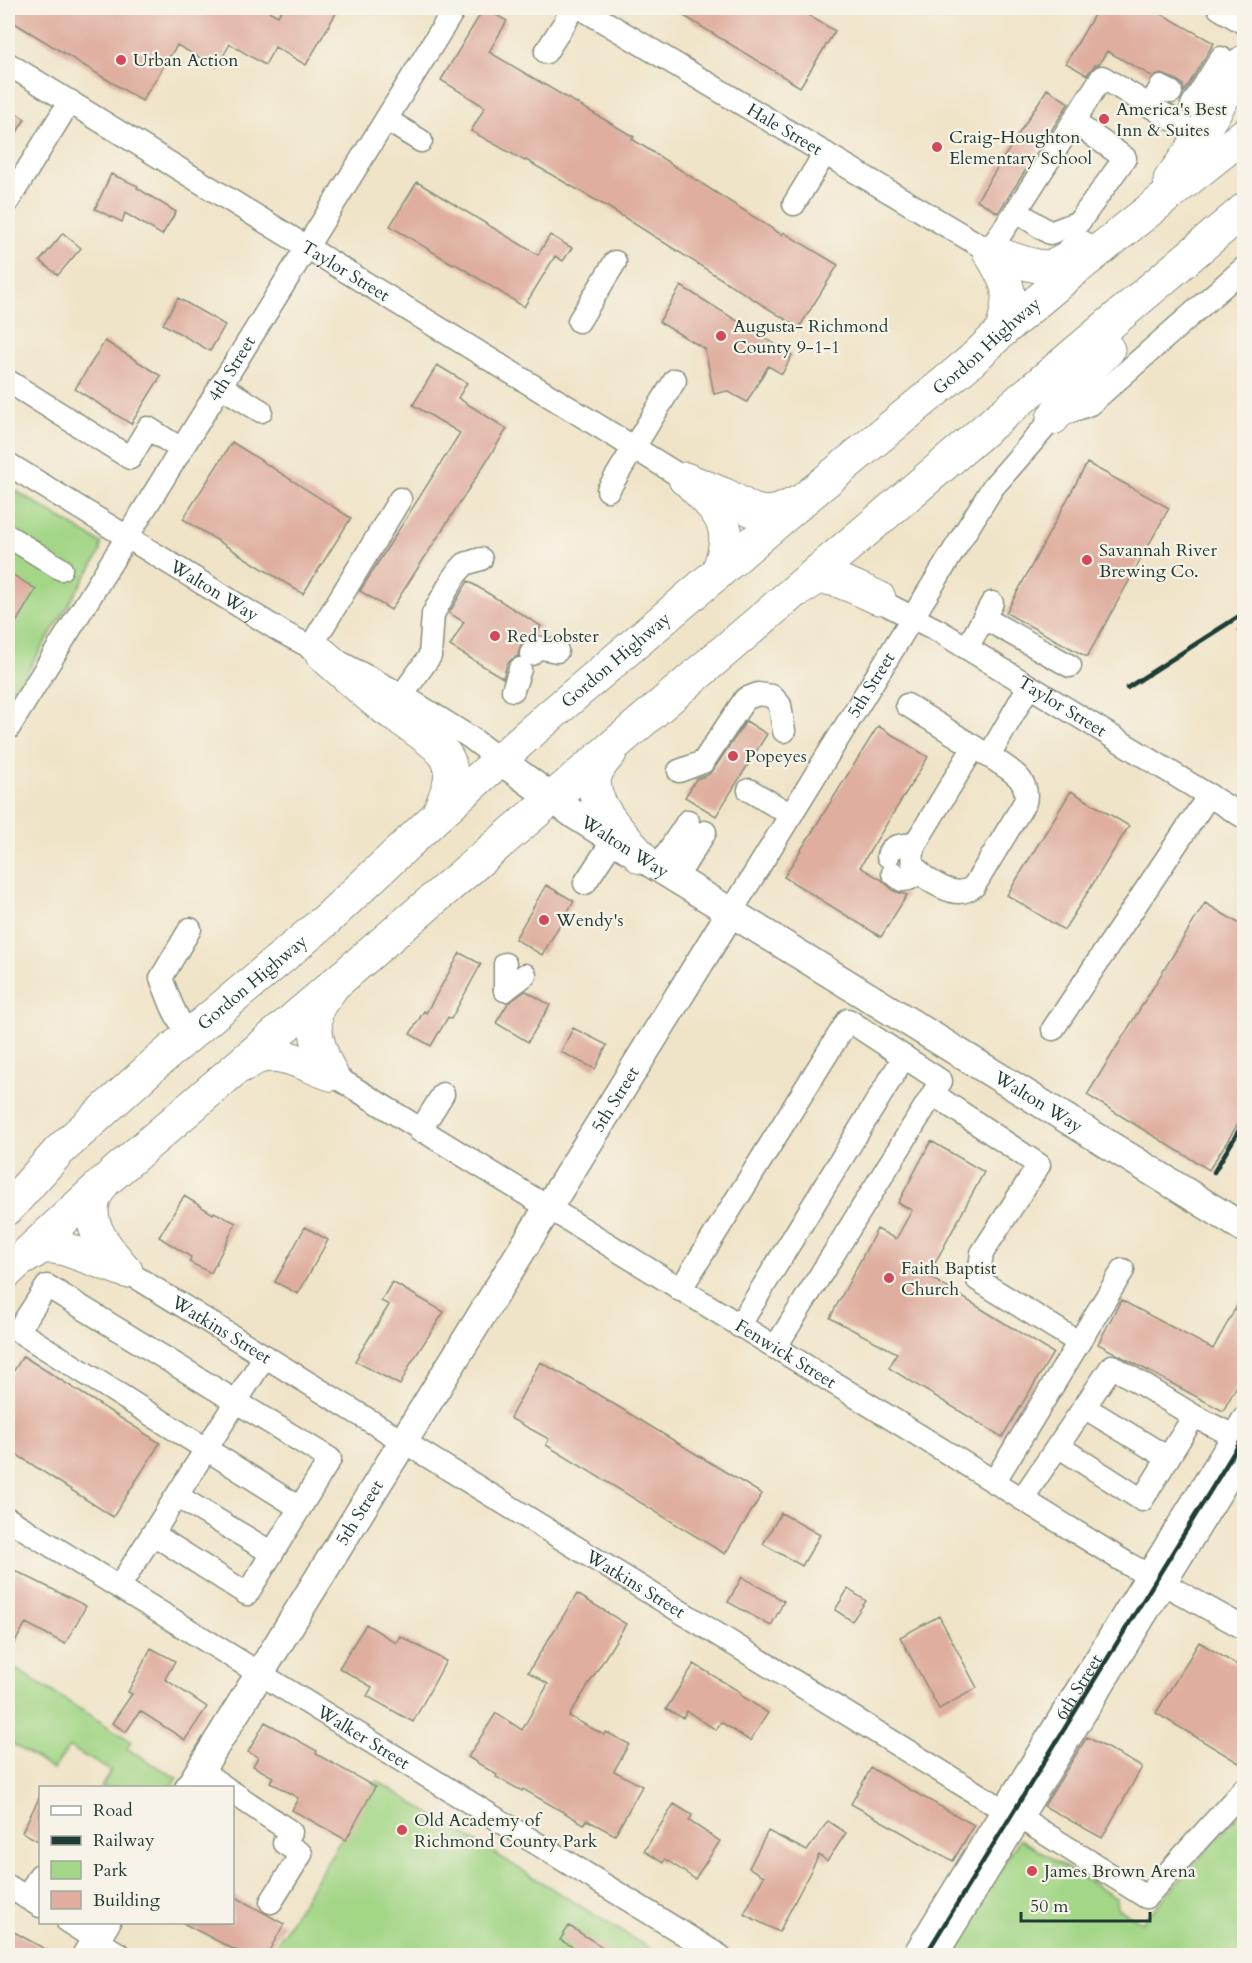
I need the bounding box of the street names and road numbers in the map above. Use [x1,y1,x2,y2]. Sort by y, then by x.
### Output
street label: Hale Street [742,97,827,162]
street label: Taylor Street [297,234,395,308]
street label: Gordon Highway [927,291,1046,400]
street label: 4th Street [202,331,261,406]
street label: Walton Way [164,553,264,628]
street label: Gordon Highway [555,606,676,714]
street label: 5th Street [841,647,901,722]
street label: Taylor Street [1013,670,1112,743]
street label: Walton Way [575,809,674,884]
street label: Gordon Highway [192,928,313,1036]
street label: 5th Street [585,1061,645,1137]
street label: Walton Way [989,1064,1088,1139]
street label: Watkins Street [166,1289,276,1370]
street label: Fenwick Street [731,1313,841,1394]
street label: 5th Street [330,1475,389,1550]
street label: Watkins Street [580,1543,690,1624]
street label: 6th Street [1049,1649,1109,1725]
street label: Walker Street [311,1699,415,1775]

